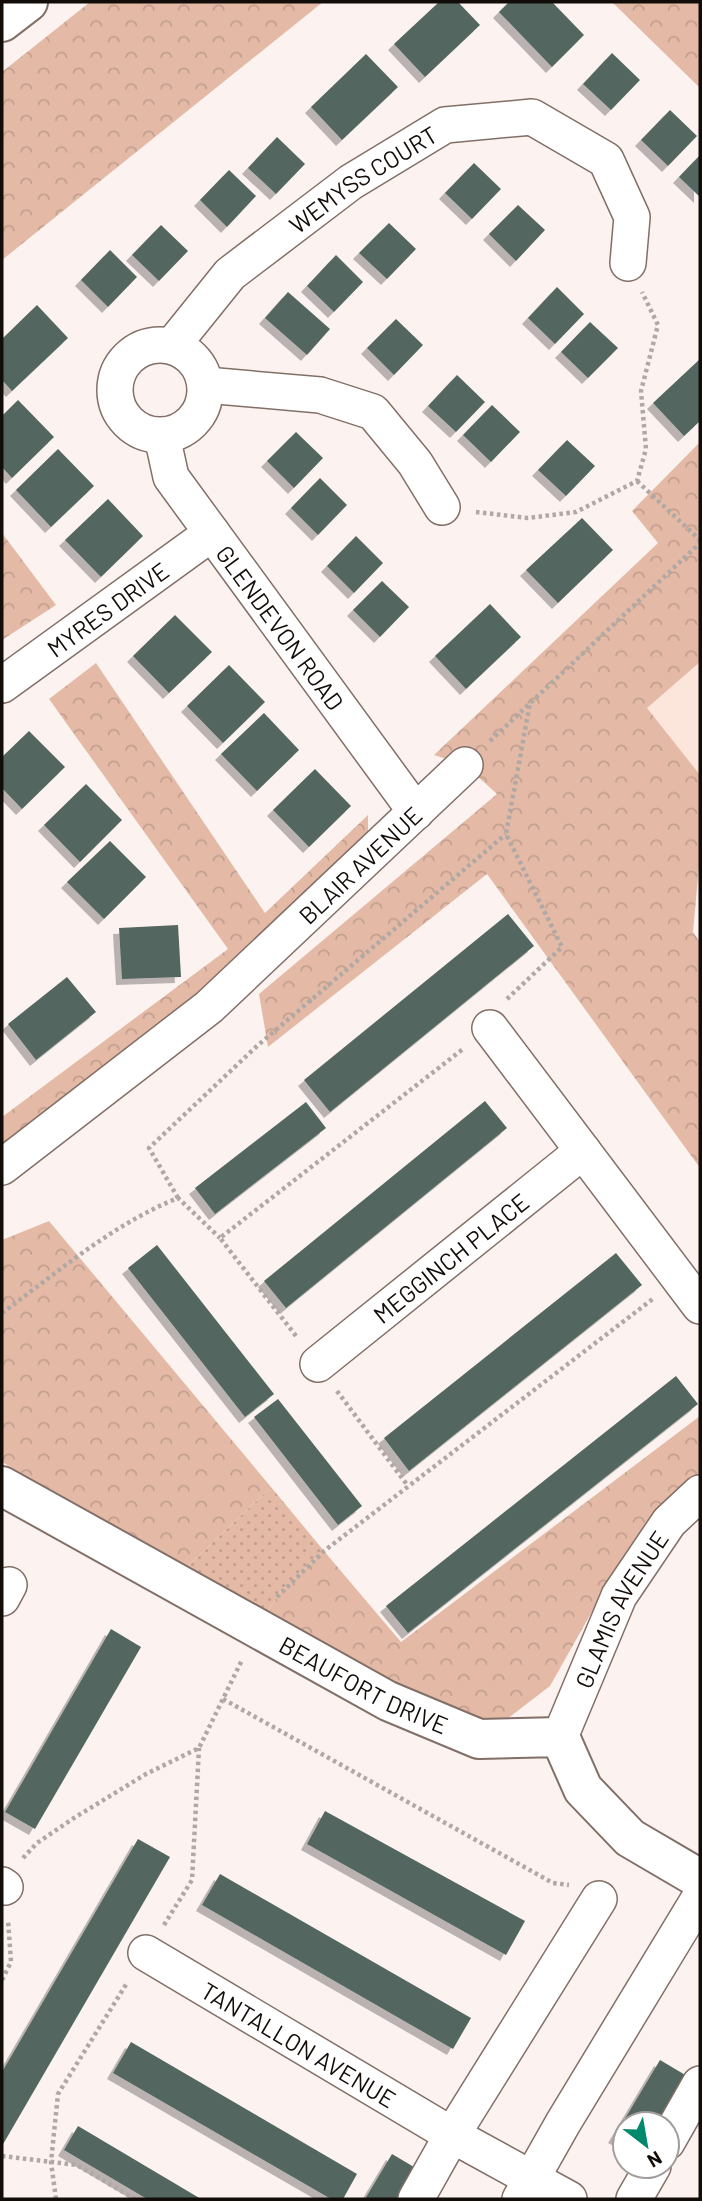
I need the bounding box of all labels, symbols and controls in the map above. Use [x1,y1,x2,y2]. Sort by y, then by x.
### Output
street label: WEMYSS COURT [283,119,442,239]
street label: GLENDEVON ROAD [211,539,351,715]
street label: MYRES DRIVE [41,555,174,662]
street label: BLAIR AVENUE [292,800,427,929]
street label: MEGGINCH PLACE [367,1186,534,1329]
street label: GLAMIS AVENUE [568,1525,674,1692]
street label: BEAUFORT DRIVE [275,1629,452,1739]
street label: TANTALLON AVENUE [196,1975,401,2113]
north arrow [611,2110,681,2180]
text: N [644,2147,666,2173]

